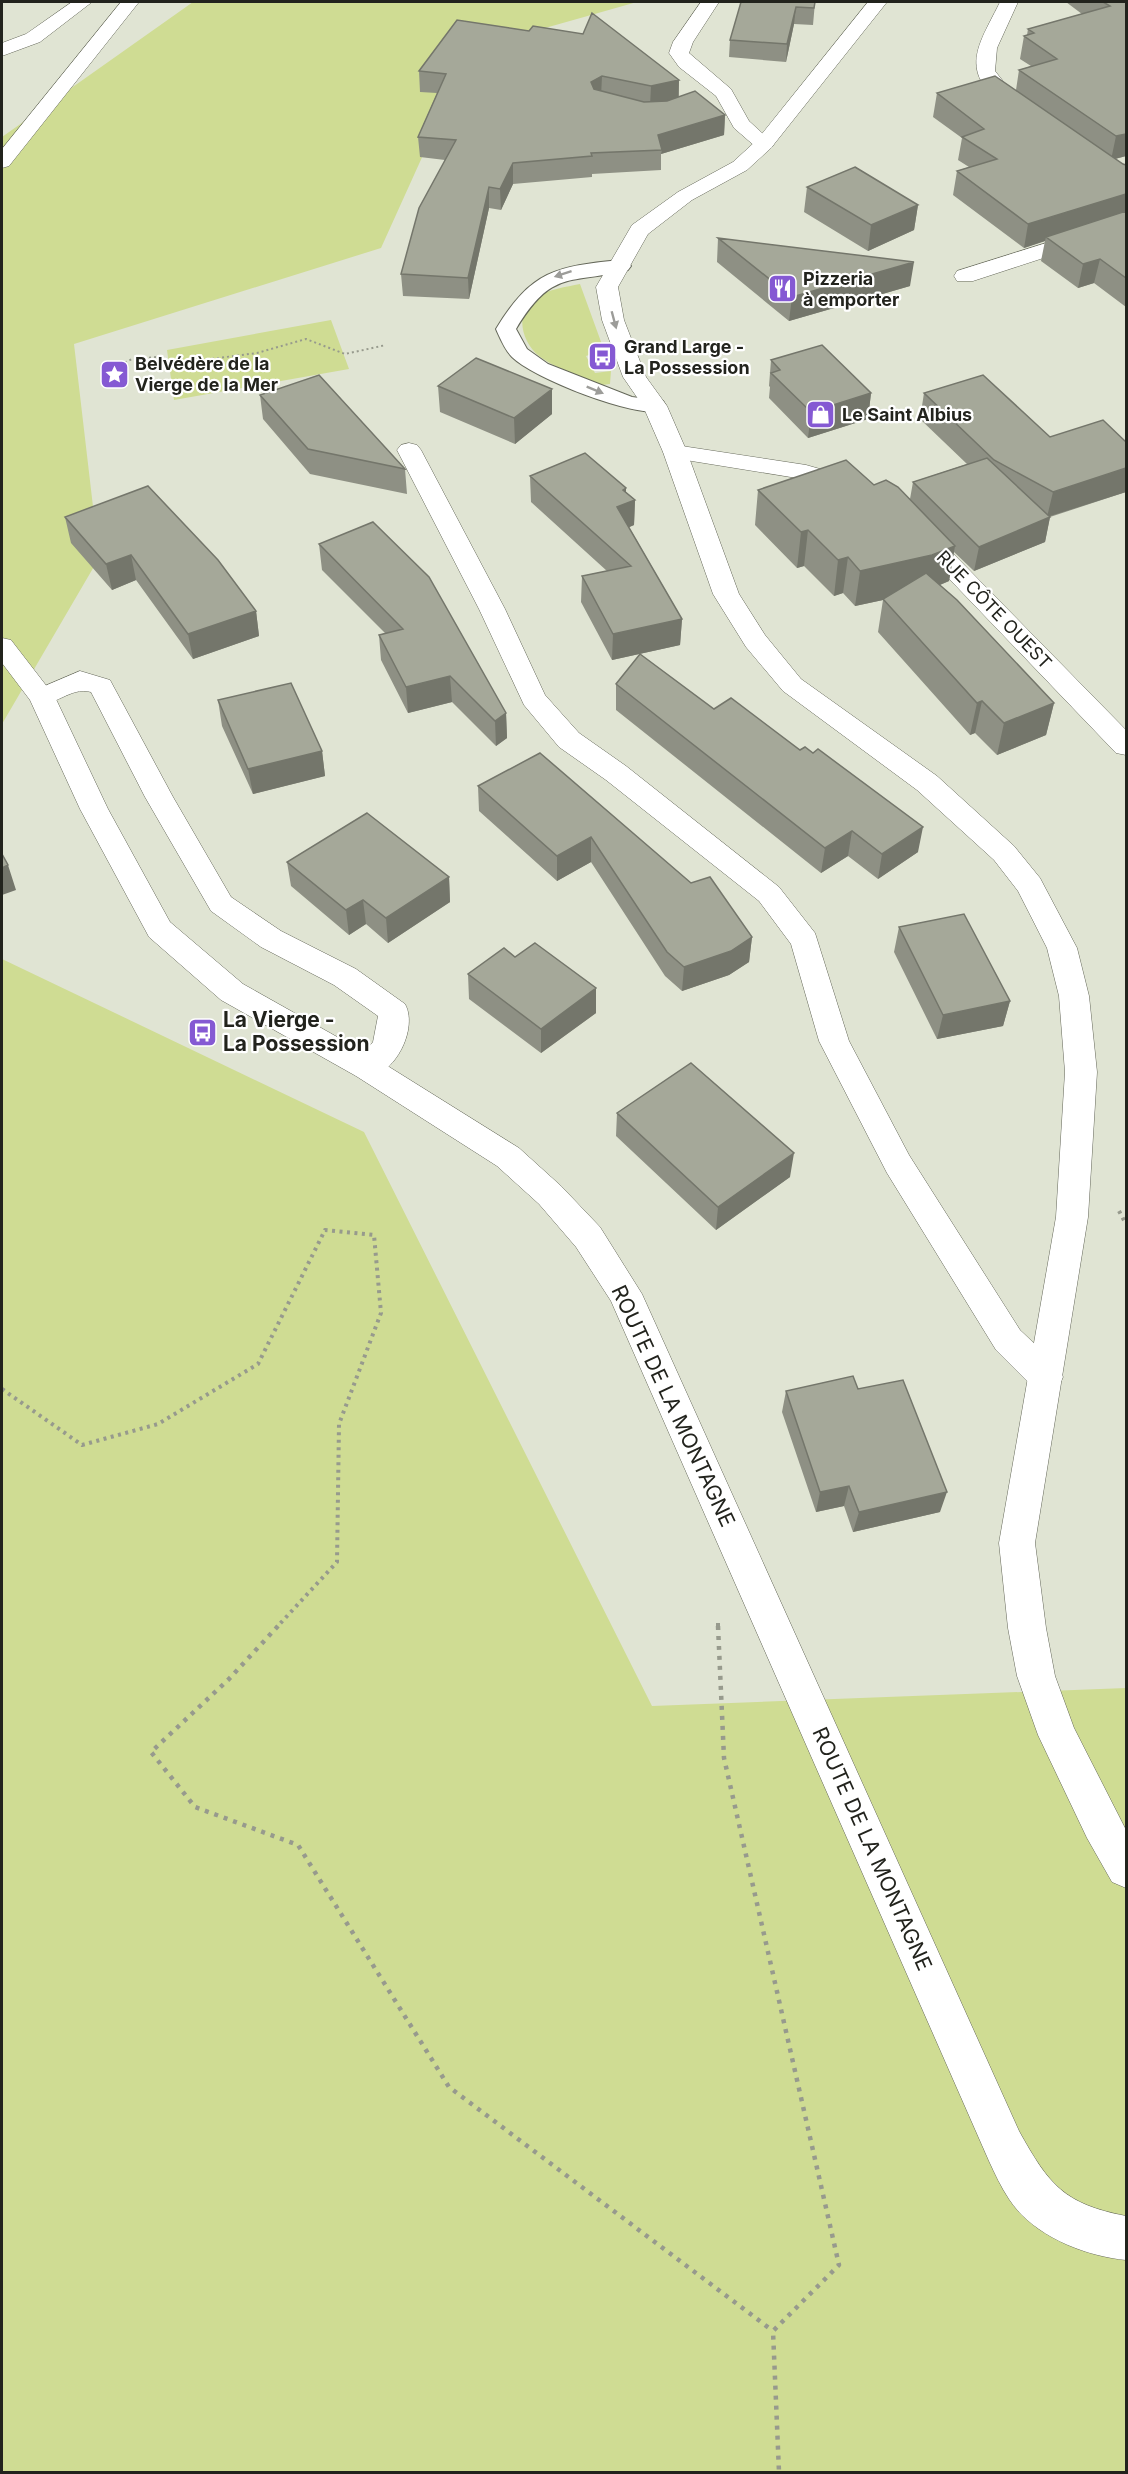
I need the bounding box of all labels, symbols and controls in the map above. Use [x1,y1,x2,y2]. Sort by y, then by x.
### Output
place label: Pizzeria à emporter [803,268,899,310]
one-way arrow [554,270,572,279]
restaurant icon: Pizzeria à emporter [766,273,798,305]
one-way arrow [610,311,619,329]
place label: Grand Large - La Possession [624,336,750,378]
bus stop icon: Grand Large - La Possession [587,341,619,373]
place label: Belvédère de la Vierge de la Mer [135,353,278,395]
place icon: Belvédère de la Vierge de la Mer [98,358,130,390]
one-way arrow [587,385,605,395]
shop icon: Le Saint Albius [805,399,837,431]
place label: Le Saint Albius [842,404,972,425]
street label: RUE CÔTE OUEST [933,546,1057,673]
place label: La Vierge - La Possession [223,1007,370,1056]
bus stop icon: La Vierge - La Possession [186,1016,218,1048]
street label: ROUTE DE LA MONTAGNE [606,1281,741,1531]
street label: ROUTE DE LA MONTAGNE [807,1723,938,1974]

